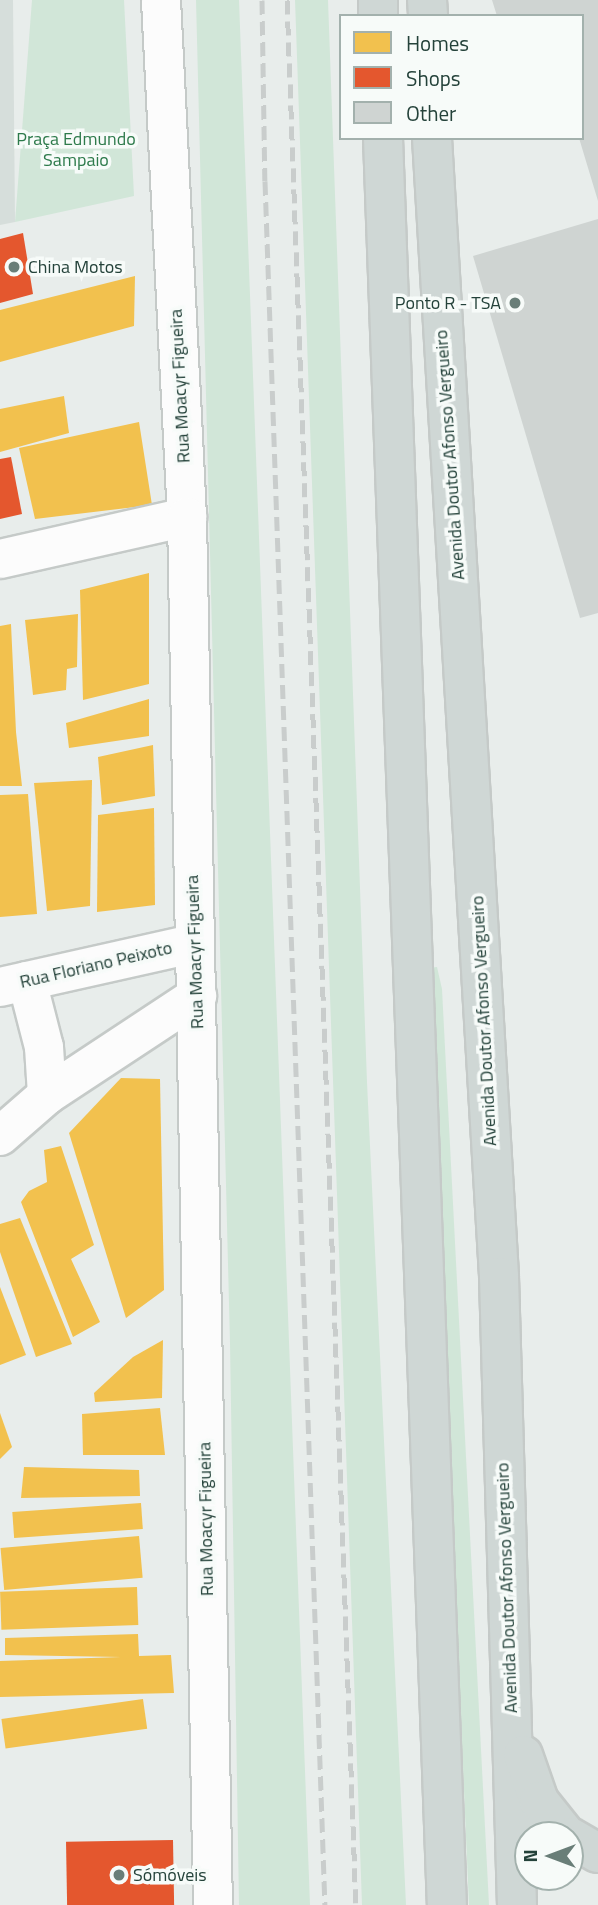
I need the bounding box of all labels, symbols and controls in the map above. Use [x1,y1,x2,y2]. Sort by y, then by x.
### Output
legend [339,14,584,140]
text: Homes [406,27,469,59]
text: Shops [406,62,461,94]
text: Other [406,97,456,129]
park label: Praça Edmundo Sampaio [16,129,136,172]
place label: China Motos [28,256,123,278]
marker: China Motos [6,259,22,275]
place label: Ponto R - TSA [395,292,501,314]
marker: Ponto R - TSA [507,295,523,311]
street label: Rua Moacyr Figueira [165,308,195,464]
street label: Avenida Doutor Afonso Vergueiro [430,329,470,581]
street label: Rua Moacyr Figueira [182,874,208,1030]
street label: Avenida Doutor Afonso Vergueiro [467,895,501,1147]
street label: Rua Floriano Peixoto [18,937,174,993]
street label: Rua Moacyr Figueira [194,1442,218,1596]
street label: Avenida Doutor Afonso Vergueiro [492,1462,522,1714]
north arrow [514,1821,584,1891]
text: N [515,1849,544,1863]
place label: Sómóveis [133,1864,207,1886]
marker: Sómóveis [111,1867,127,1883]

